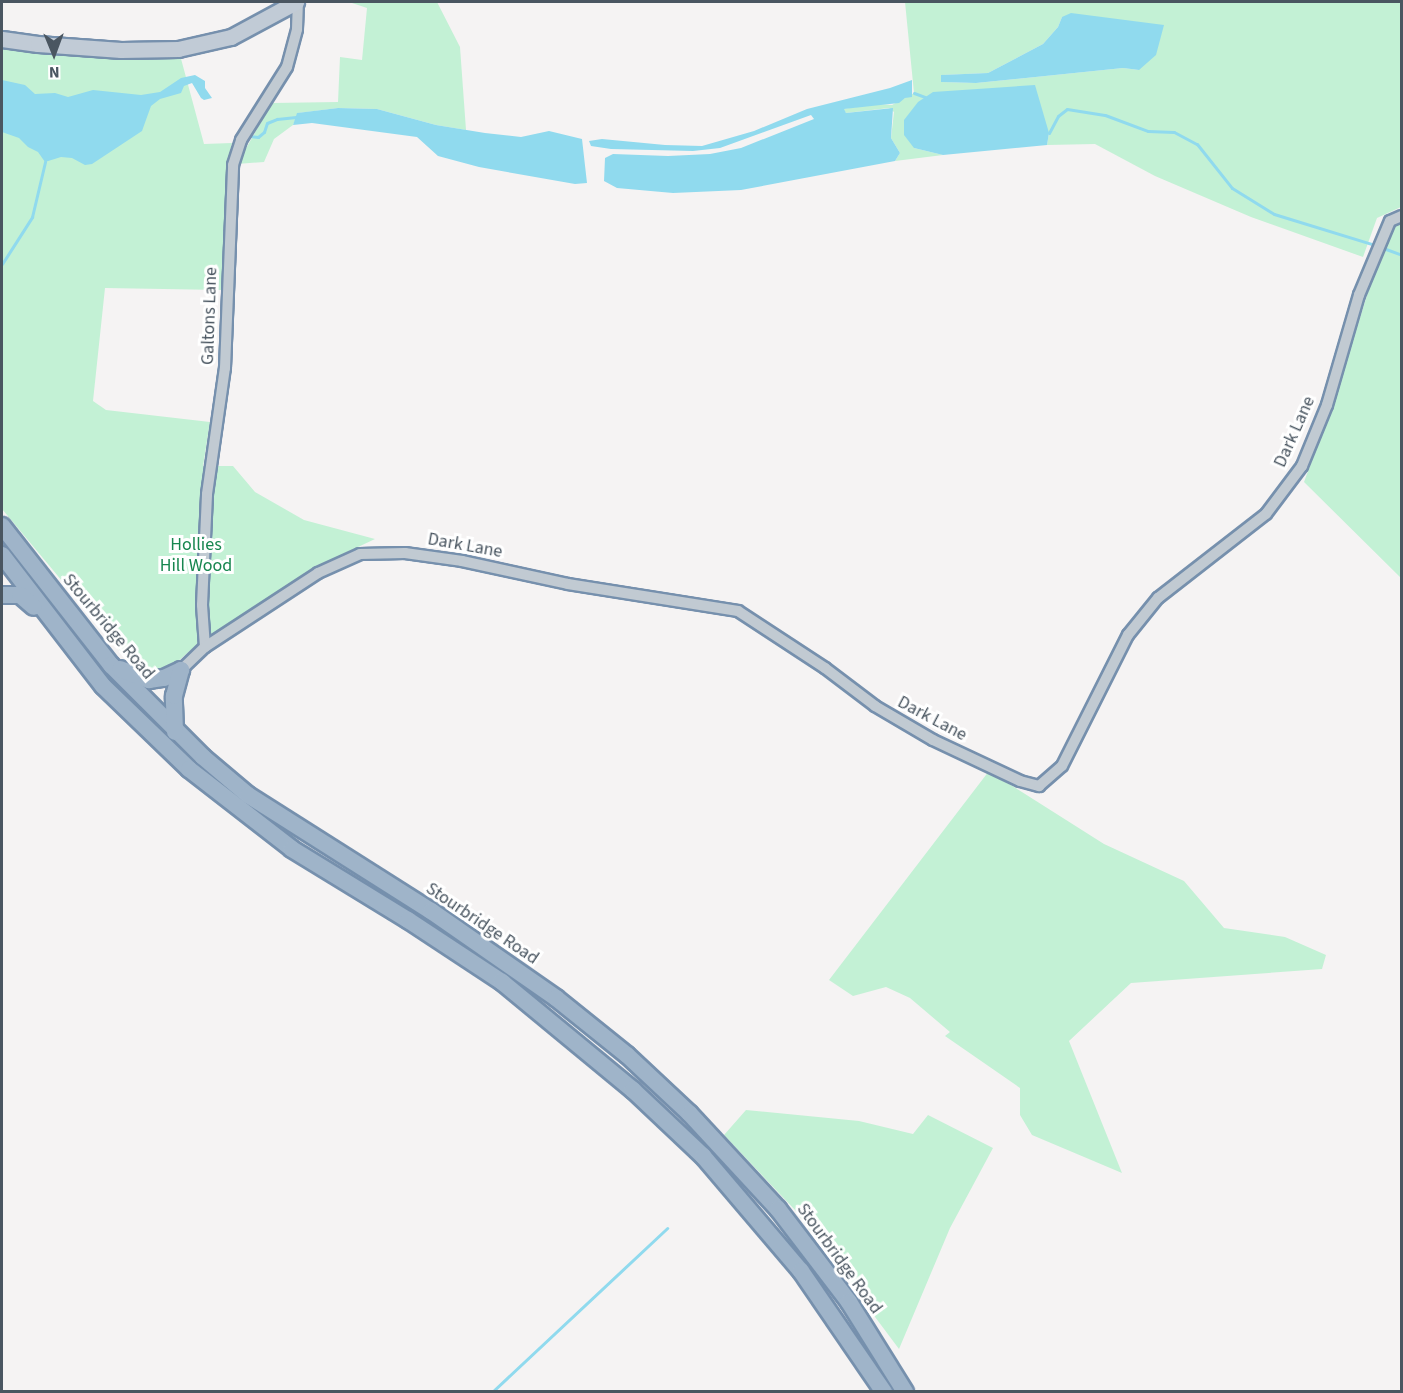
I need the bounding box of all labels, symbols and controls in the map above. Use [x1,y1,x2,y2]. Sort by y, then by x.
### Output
north arrow [24,24,84,84]
text: N [49,61,60,83]
street label: Galtons Lane [197,267,223,365]
street label: Dark Lane [1270,393,1320,471]
street label: Dark Lane [426,529,504,563]
park label: Hollies Hill Wood [160,535,232,578]
street label: Stourbridge Road [57,570,159,684]
street label: Dark Lane [894,692,970,746]
street label: Stourbridge Road [421,878,543,970]
street label: Stourbridge Road [792,1199,886,1319]

